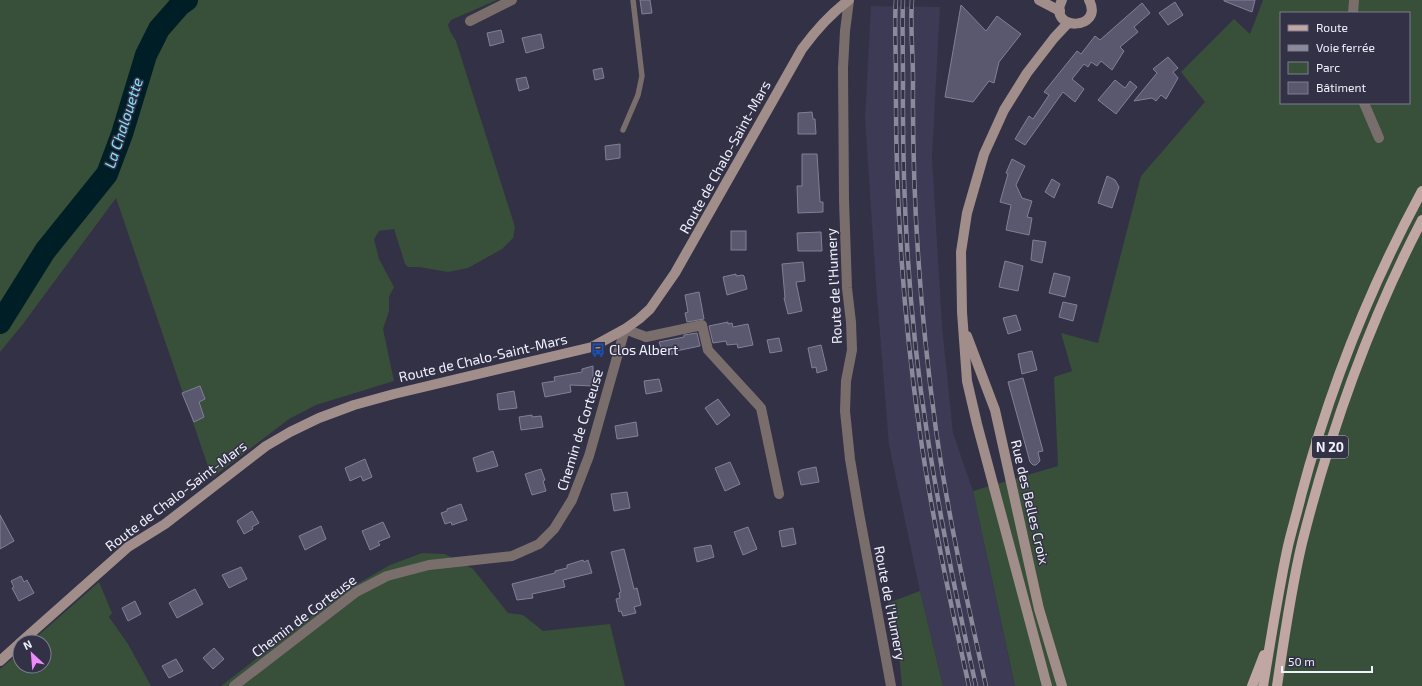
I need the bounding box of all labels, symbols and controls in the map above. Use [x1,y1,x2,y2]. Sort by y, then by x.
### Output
legend [1280,12,1410,104]
text: Route [1316,20,1348,34]
text: Voie ferrée [1316,40,1375,54]
text: Parc [1316,60,1340,74]
water label: La Chalouette [100,75,146,170]
street label: Route de Chalo-Saint-Mars [675,77,774,236]
text: Bâtiment [1316,80,1367,94]
street label: Route de l'Humery [822,227,845,344]
street label: Route de Chalo-Saint-Mars [397,330,569,385]
place label: Clos Albert [609,341,678,358]
bus stop icon: Clos Albert [590,342,606,358]
street label: Chemin de Corteuse [553,367,606,493]
road number: N 20 [1312,436,1348,458]
street label: Route de Chalo-Saint-Mars [102,437,250,554]
street label: Rue des Belles Croix [1008,438,1053,567]
street label: Route de l'Humery [871,544,910,662]
street label: Chemin de Corteuse [248,571,359,660]
north arrow [12,634,52,674]
text: N [21,637,34,652]
scale bar [1282,648,1372,674]
text: 50 m [1288,654,1315,668]

